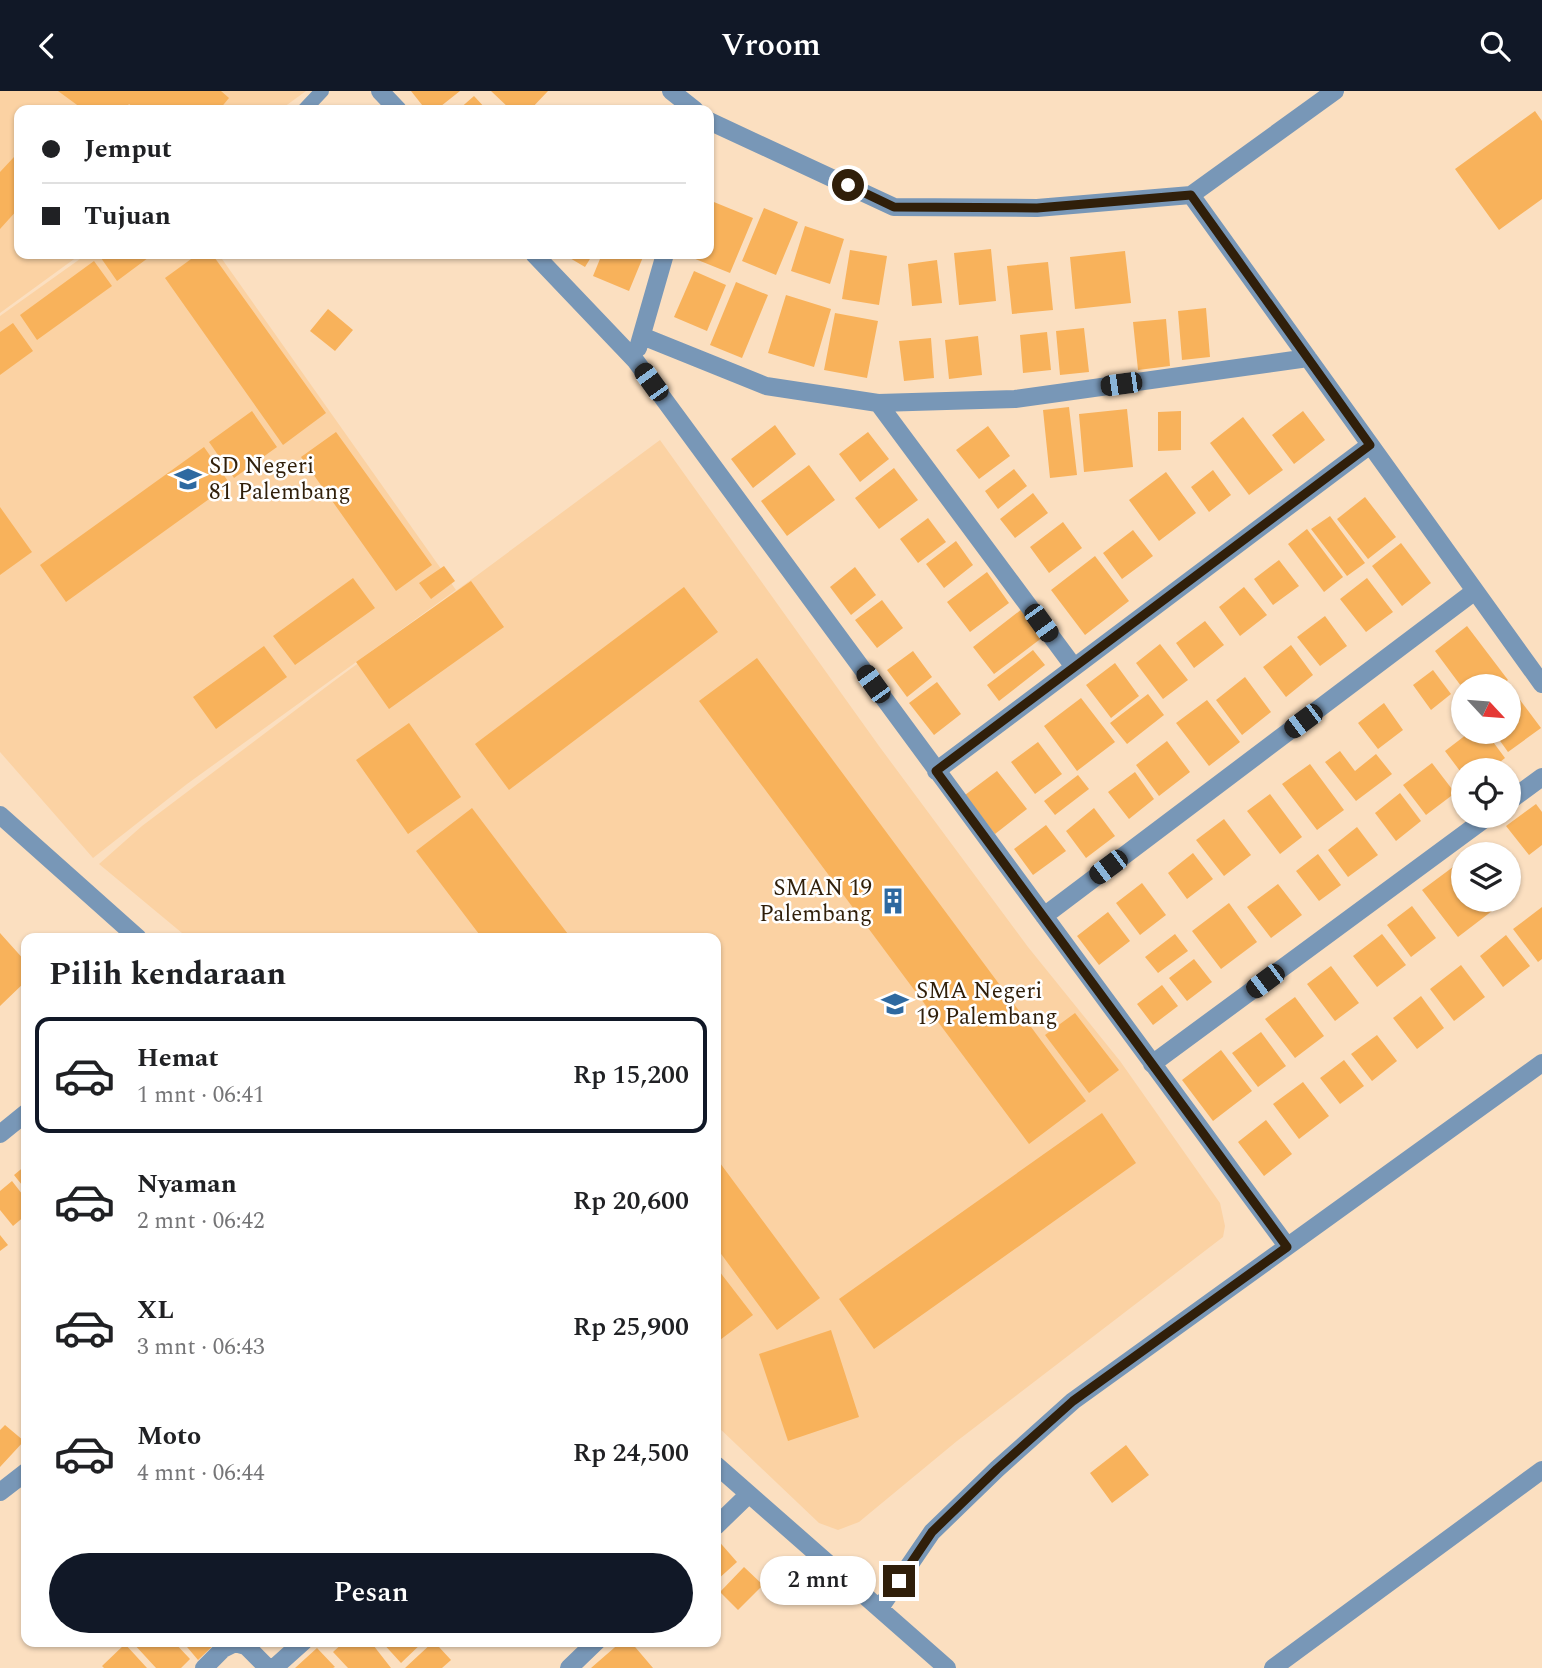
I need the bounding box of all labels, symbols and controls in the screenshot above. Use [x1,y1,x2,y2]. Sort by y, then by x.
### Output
text: Vroom [721,21,821,70]
icon: back [28,27,66,65]
icon: search [1476,27,1514,65]
text: Jemput [84,129,172,169]
route start [832,169,864,201]
text: Tujuan [84,196,171,236]
car [631,359,672,405]
car [1099,371,1144,397]
place label: SD Negeri 81 Palembang [209,449,351,510]
school or university icon: SD Negeri 81 Palembang [173,464,203,494]
car [1021,600,1062,646]
car [853,661,894,707]
north arrow [1451,674,1521,744]
map controls [1451,674,1521,912]
car [1280,700,1327,742]
button: locate [1451,758,1521,828]
button: layers [1451,842,1521,912]
car [1085,846,1132,888]
place label: SMAN 19 Palembang [759,871,872,932]
building icon: SMAN 19 Palembang [878,886,908,916]
text: Pilih kendaraan [49,950,286,999]
car [1242,960,1289,1002]
place label: SMA Negeri 19 Palembang [916,974,1058,1035]
school or university icon: SMA Negeri 19 Palembang [880,989,910,1019]
text: Hemat [137,1038,218,1078]
icon: car [53,1044,116,1107]
text: Rp 15,200 [573,1055,689,1095]
text: 1 mnt · 06:41 [137,1078,265,1113]
text: Nyaman [137,1164,237,1204]
icon: car [53,1170,116,1233]
text: Rp 20,600 [573,1181,689,1221]
text: 2 mnt · 06:42 [137,1204,265,1239]
text: XL [137,1290,174,1330]
icon: car [53,1296,116,1359]
text: Rp 25,900 [573,1307,689,1347]
text: 3 mnt · 06:43 [137,1330,265,1365]
text: Moto [137,1416,201,1456]
icon: car [53,1422,116,1485]
text: Rp 24,500 [573,1433,689,1473]
text: 4 mnt · 06:44 [137,1456,265,1491]
button: Pesan [49,1553,693,1633]
callout: 2 mnt [759,1557,874,1605]
text: 2 mnt [788,1563,848,1598]
route end [883,1565,915,1597]

